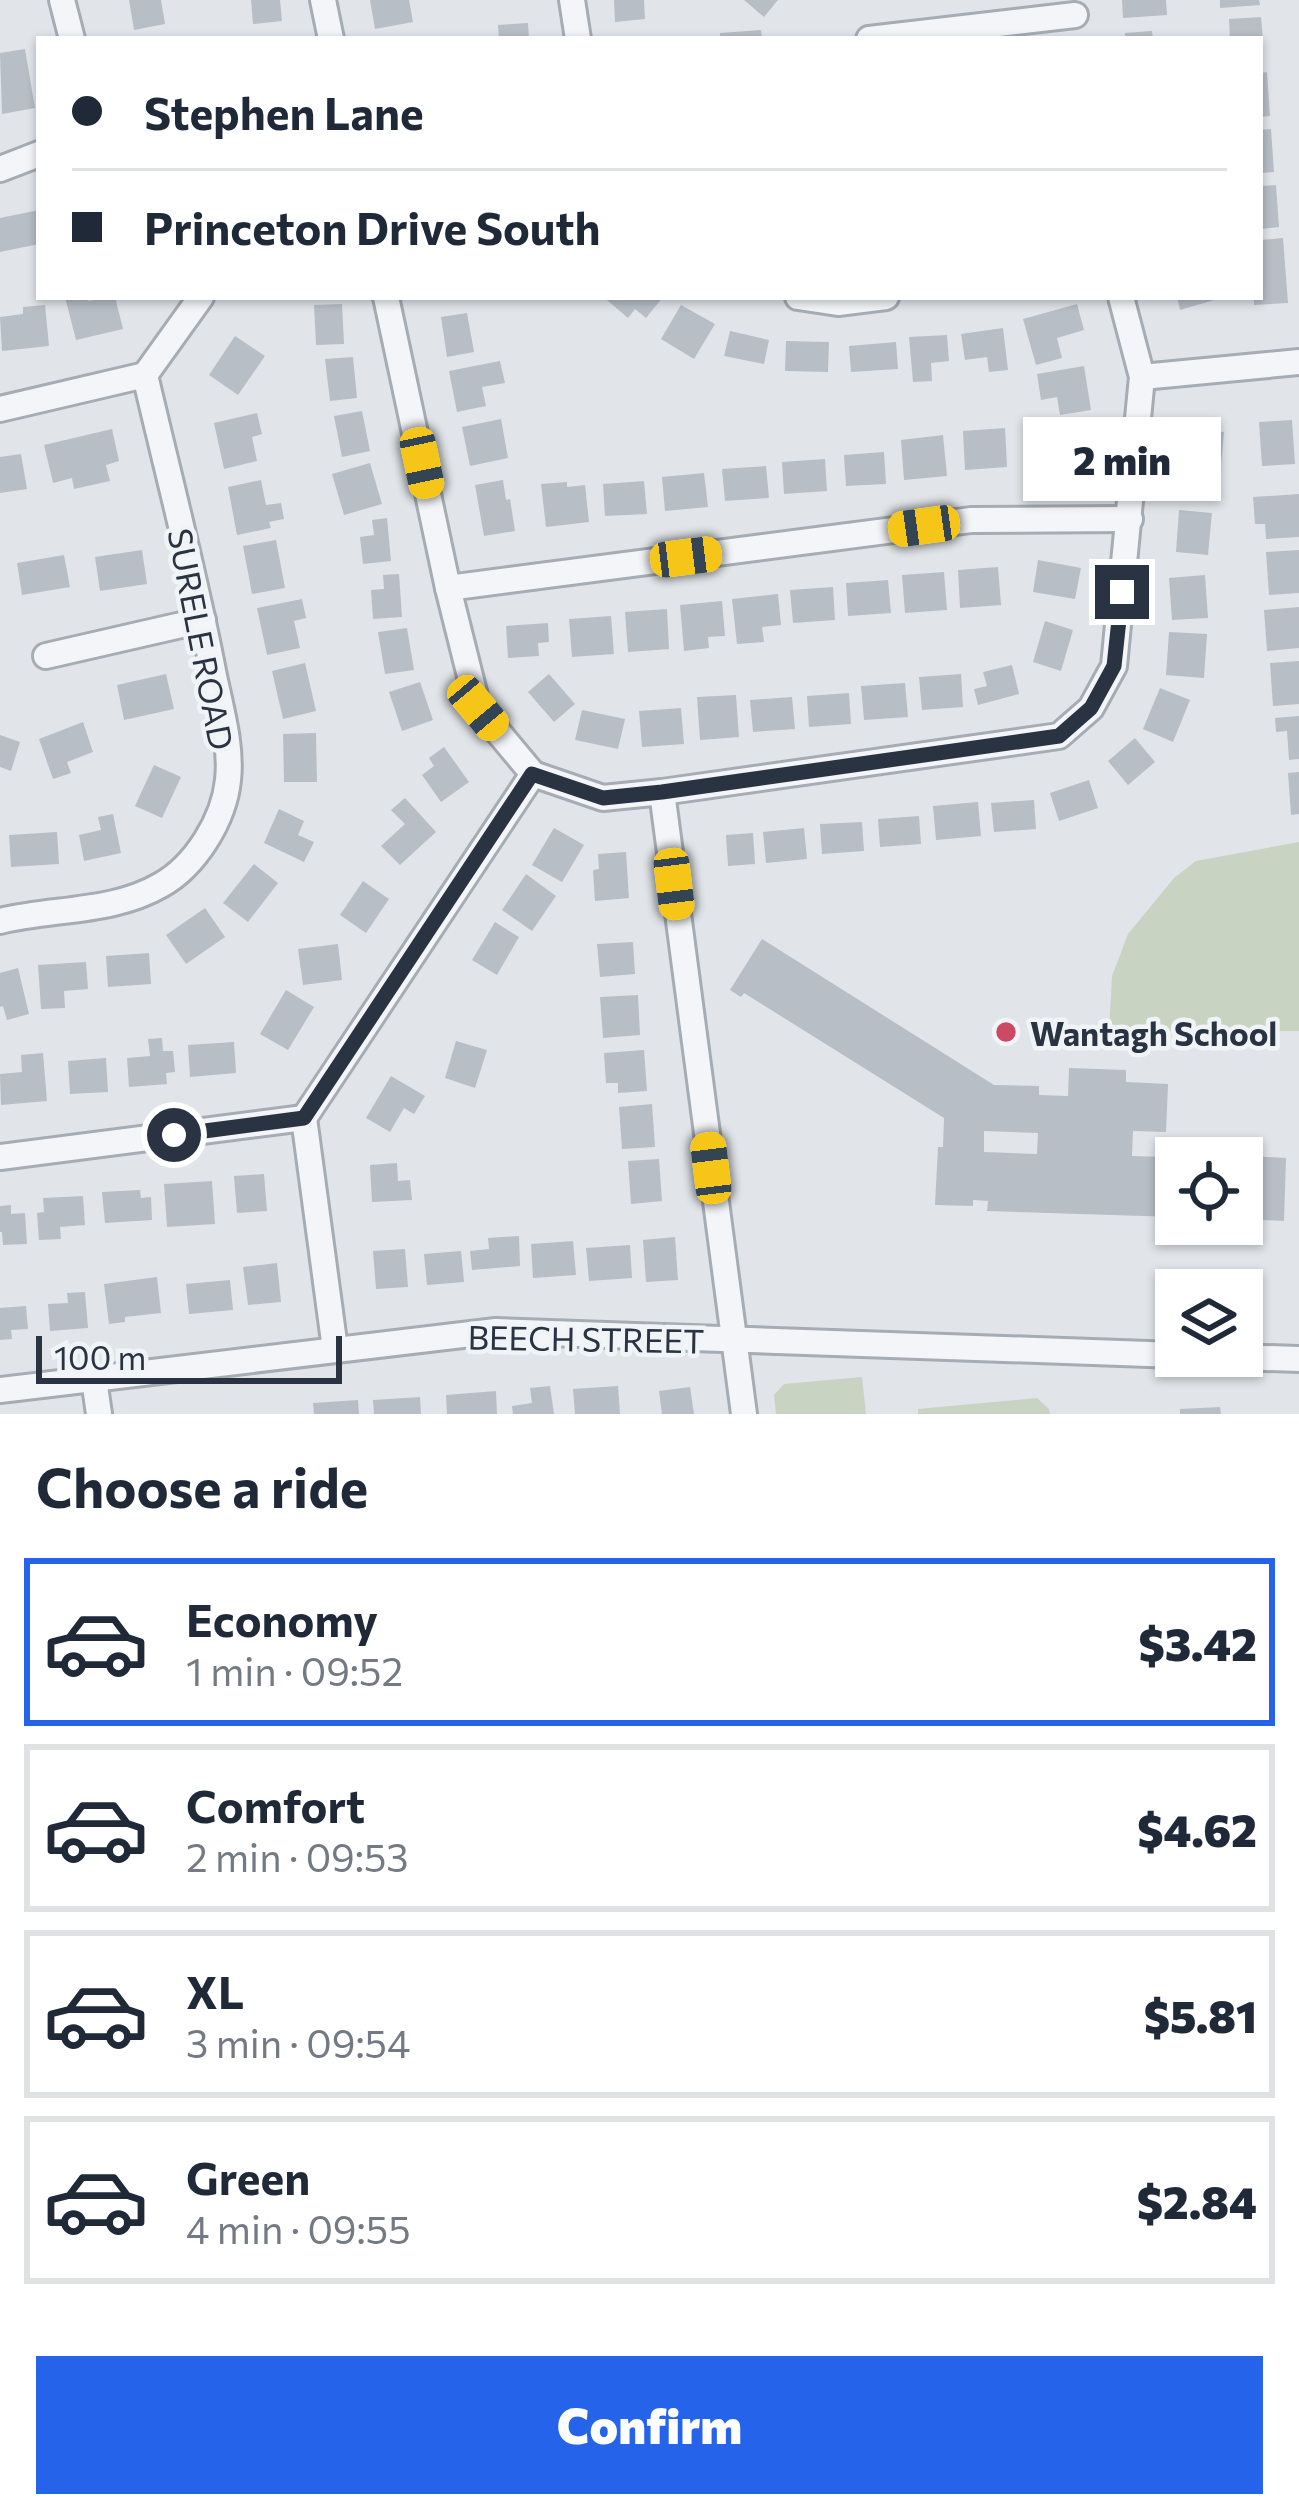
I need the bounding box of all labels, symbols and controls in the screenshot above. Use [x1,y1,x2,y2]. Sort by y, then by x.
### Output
text: Stephen Lane [144,84,424,139]
text: Princeton Drive South [144,199,601,254]
callout: 2 min [1023,418,1221,502]
car [397,424,447,502]
text: 2 min [1073,435,1171,483]
car [886,503,962,549]
street label: SURELE ROAD [160,525,244,753]
car [648,535,724,579]
route end [1095,565,1149,619]
car [441,669,515,747]
car [652,846,696,922]
place label: Wantagh School [1030,1012,1277,1053]
marker: Wantagh School [993,1019,1019,1045]
route start [147,1108,201,1162]
car [689,1130,733,1206]
map controls [1155,1137,1263,1377]
button: locate [1155,1137,1263,1245]
button: layers [1155,1269,1263,1377]
street label: BEECH STREET [467,1315,705,1361]
scale bar [36,1330,342,1383]
text: 100 m [54,1336,146,1377]
text: Choose a ride [36,1453,368,1519]
icon: car [42,1588,150,1696]
text: Economy [186,1591,378,1646]
text: $3.42 [1139,1615,1257,1670]
text: 1 min · 09:52 [186,1646,403,1694]
icon: car [42,1774,150,1882]
text: Comfort [186,1777,365,1832]
text: $4.62 [1137,1801,1257,1856]
text: 2 min · 09:53 [186,1832,409,1880]
icon: car [42,1960,150,2068]
text: XL [186,1963,244,2018]
text: $5.81 [1144,1987,1257,2042]
text: 3 min · 09:54 [186,2018,410,2066]
icon: car [42,2146,150,2254]
text: Green [186,2149,310,2204]
text: $2.84 [1137,2173,1257,2228]
text: 4 min · 09:55 [186,2204,411,2252]
button: Confirm [36,2356,1263,2494]

